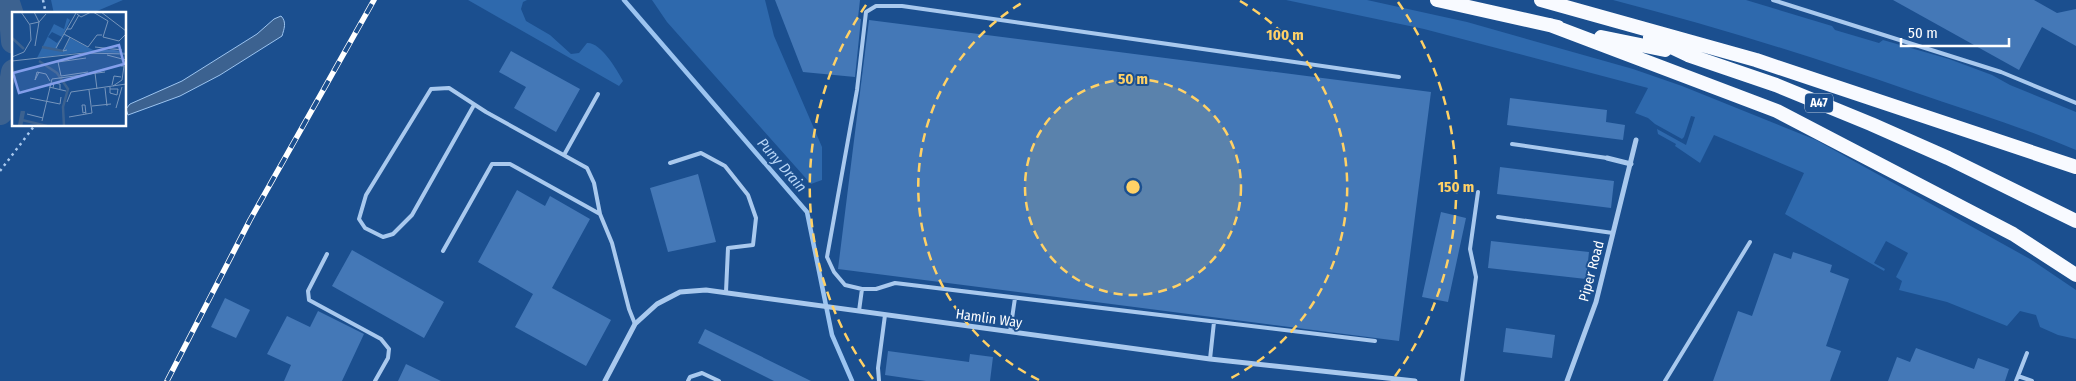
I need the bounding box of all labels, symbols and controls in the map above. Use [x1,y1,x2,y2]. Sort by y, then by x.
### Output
inset map [12,12,126,126]
scale bar [1901,15,2008,47]
text: 50 m [1908,24,1938,42]
text: 100 m [1266,26,1304,44]
text: 50 m [1118,70,1148,88]
road number: A47 [1805,94,1833,112]
water label: Puny Drain [754,134,810,196]
centre of rings [1124,178,1142,196]
text: 150 m [1438,178,1474,196]
street label: Piper Road [1575,239,1608,303]
street label: Hamlin Way [955,305,1024,332]

